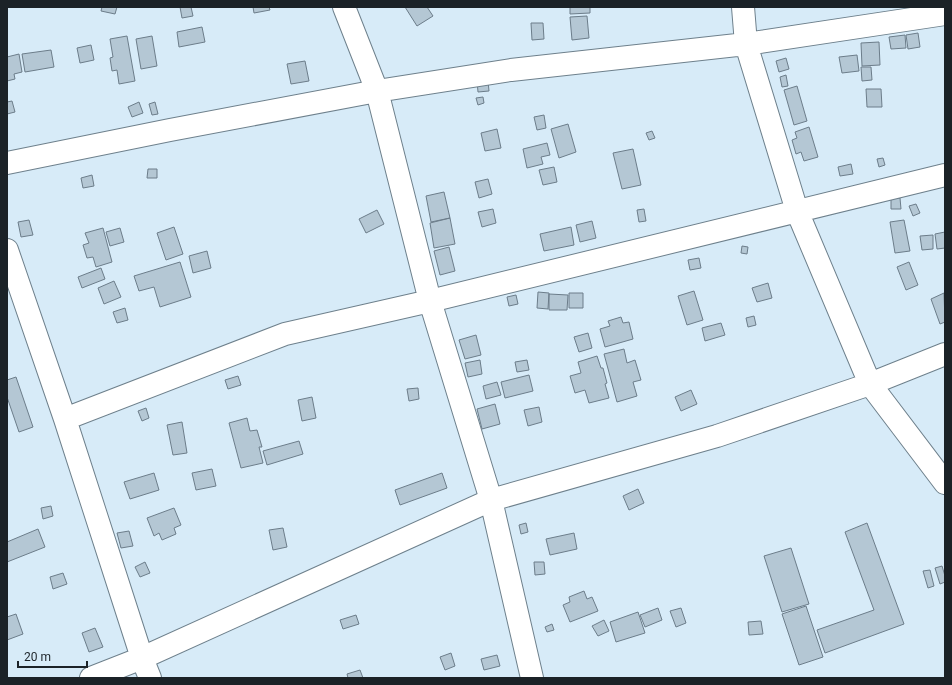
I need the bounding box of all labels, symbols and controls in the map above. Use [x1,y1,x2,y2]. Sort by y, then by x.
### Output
scale bar [18,643,87,669]
text: 20 m [24,650,51,664]

